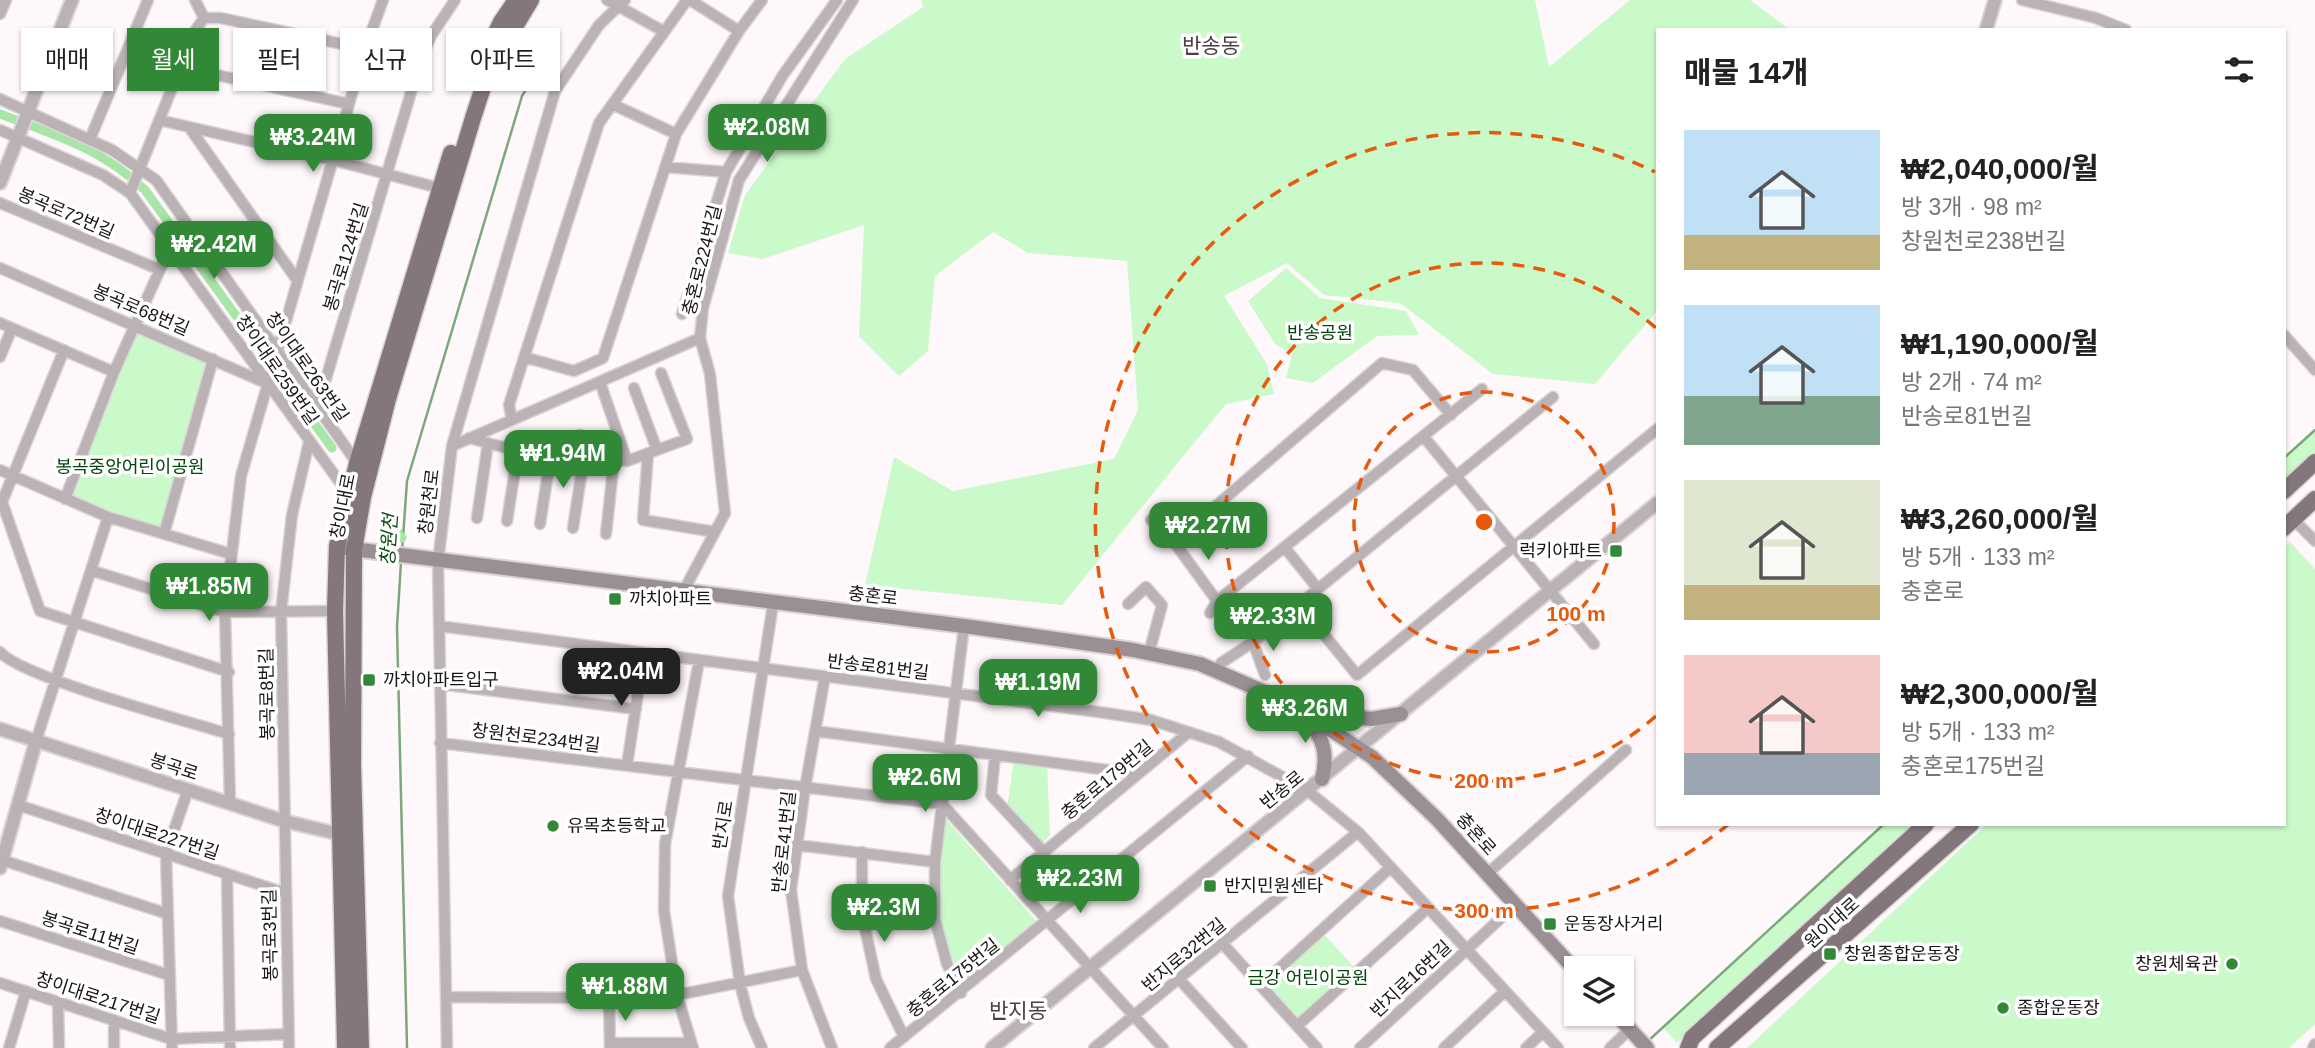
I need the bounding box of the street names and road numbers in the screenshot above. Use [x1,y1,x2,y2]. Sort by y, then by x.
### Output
street label: 봉곡로72번길 [15,184,117,242]
street label: 봉곡로124번길 [320,200,372,314]
street label: 충혼로224번길 [679,203,725,317]
street label: 봉곡로68번길 [90,281,192,339]
street label: 창이대로263번길 [262,308,352,426]
street label: 창이대로259번길 [232,311,322,429]
street label: 창원천로 [415,468,443,536]
street label: 창이대로 [327,472,359,540]
street label: 충혼로 [847,583,899,609]
street label: 봉곡로8번길 [256,647,278,741]
street label: 반송로81번길 [826,651,930,683]
street label: 창원천로234번길 [471,720,601,756]
street label: 충혼로179번길 [1057,736,1157,824]
street label: 봉곡로 [147,750,201,784]
street label: 반송로 [1256,767,1308,813]
street label: 반송로41번길 [769,790,799,894]
street label: 반지로 [709,799,737,851]
street label: 창이대로227번길 [92,804,222,864]
street label: 충혼로 [1452,809,1500,859]
street label: 봉곡로3번길 [259,888,281,982]
street label: 원이대로 [1801,893,1863,953]
street label: 봉곡로11번길 [39,908,141,958]
street label: 반지로32번길 [1138,914,1230,996]
street label: 충혼로175번길 [903,935,1003,1021]
street label: 반지로16번길 [1367,937,1455,1021]
street label: 창이대로217번길 [33,968,163,1028]

